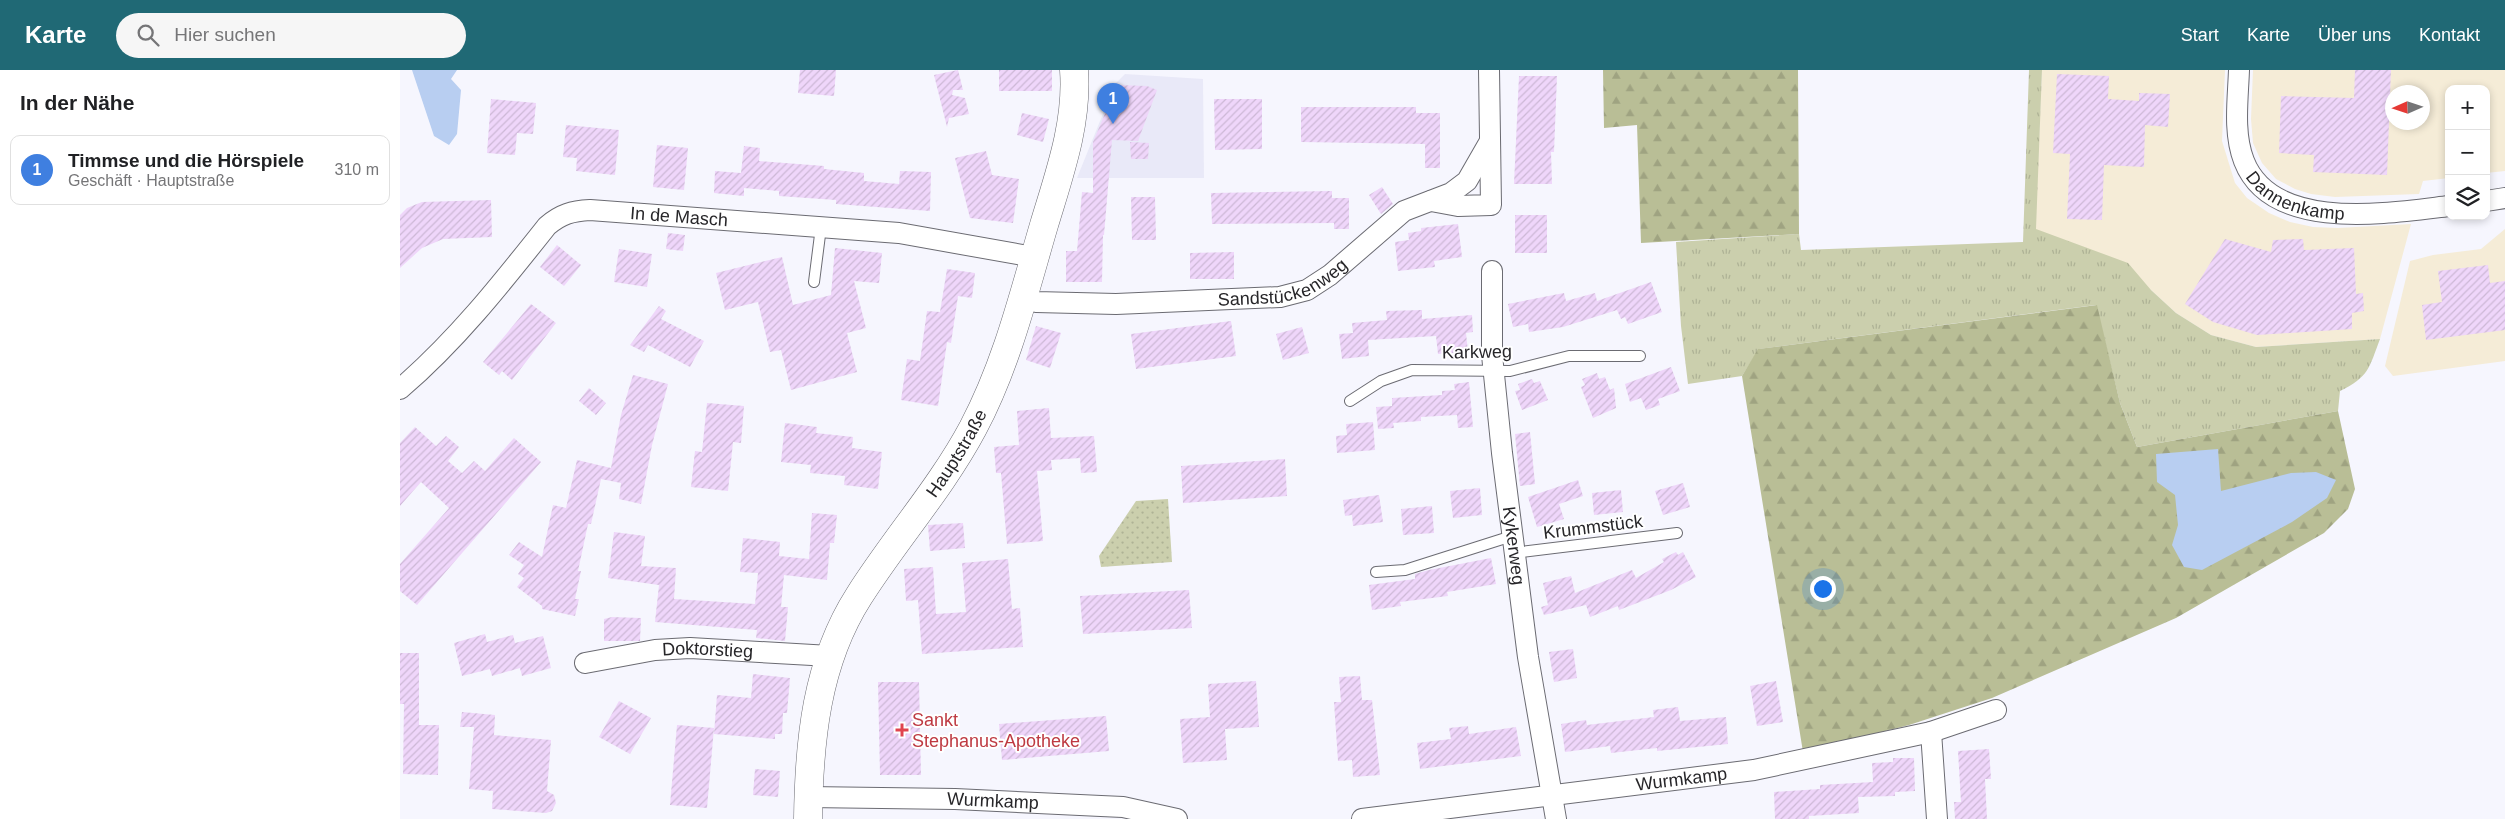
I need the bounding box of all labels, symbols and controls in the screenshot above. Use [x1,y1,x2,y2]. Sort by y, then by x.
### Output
search box [116,13,466,58]
text: Karte [25,21,86,48]
icon: search [134,21,162,49]
text: Hier suchen [174,24,276,45]
text: Start [2181,25,2219,45]
text: Karte [2247,25,2290,45]
text: Über uns [2318,25,2391,45]
text: Kontakt [2419,25,2480,45]
pin: 1 [1097,83,1129,124]
north arrow [2385,85,2430,130]
map controls [2445,85,2490,220]
button: + [2445,85,2490,130]
text: In der Nähe [20,91,134,114]
button: − [2445,130,2490,175]
text: Timmse und die Hörspiele [68,150,304,171]
text: 1 [33,161,41,178]
text: 310 m [335,161,379,178]
street label: Dannenkamp [2242,167,2345,224]
text: Geschäft · Hauptstraße [68,172,234,189]
button: layers [2445,175,2490,220]
street label: In de Masch [629,203,729,230]
street label: Sandstückenweg [1217,255,1351,310]
street label: Karkweg [1442,341,1512,363]
street label: Hauptstraße [922,406,991,501]
street label: Kykerweg [1499,505,1529,586]
street label: Krummstück [1542,511,1645,543]
your location [1810,576,1836,602]
street label: Doktorstieg [662,638,754,662]
place label: Sankt Stephanus-Apotheke [912,710,1080,751]
marker: Sankt Stephanus-Apotheke [896,724,908,736]
street label: Wurmkamp [1635,763,1728,795]
street label: Wurmkamp [947,789,1039,813]

